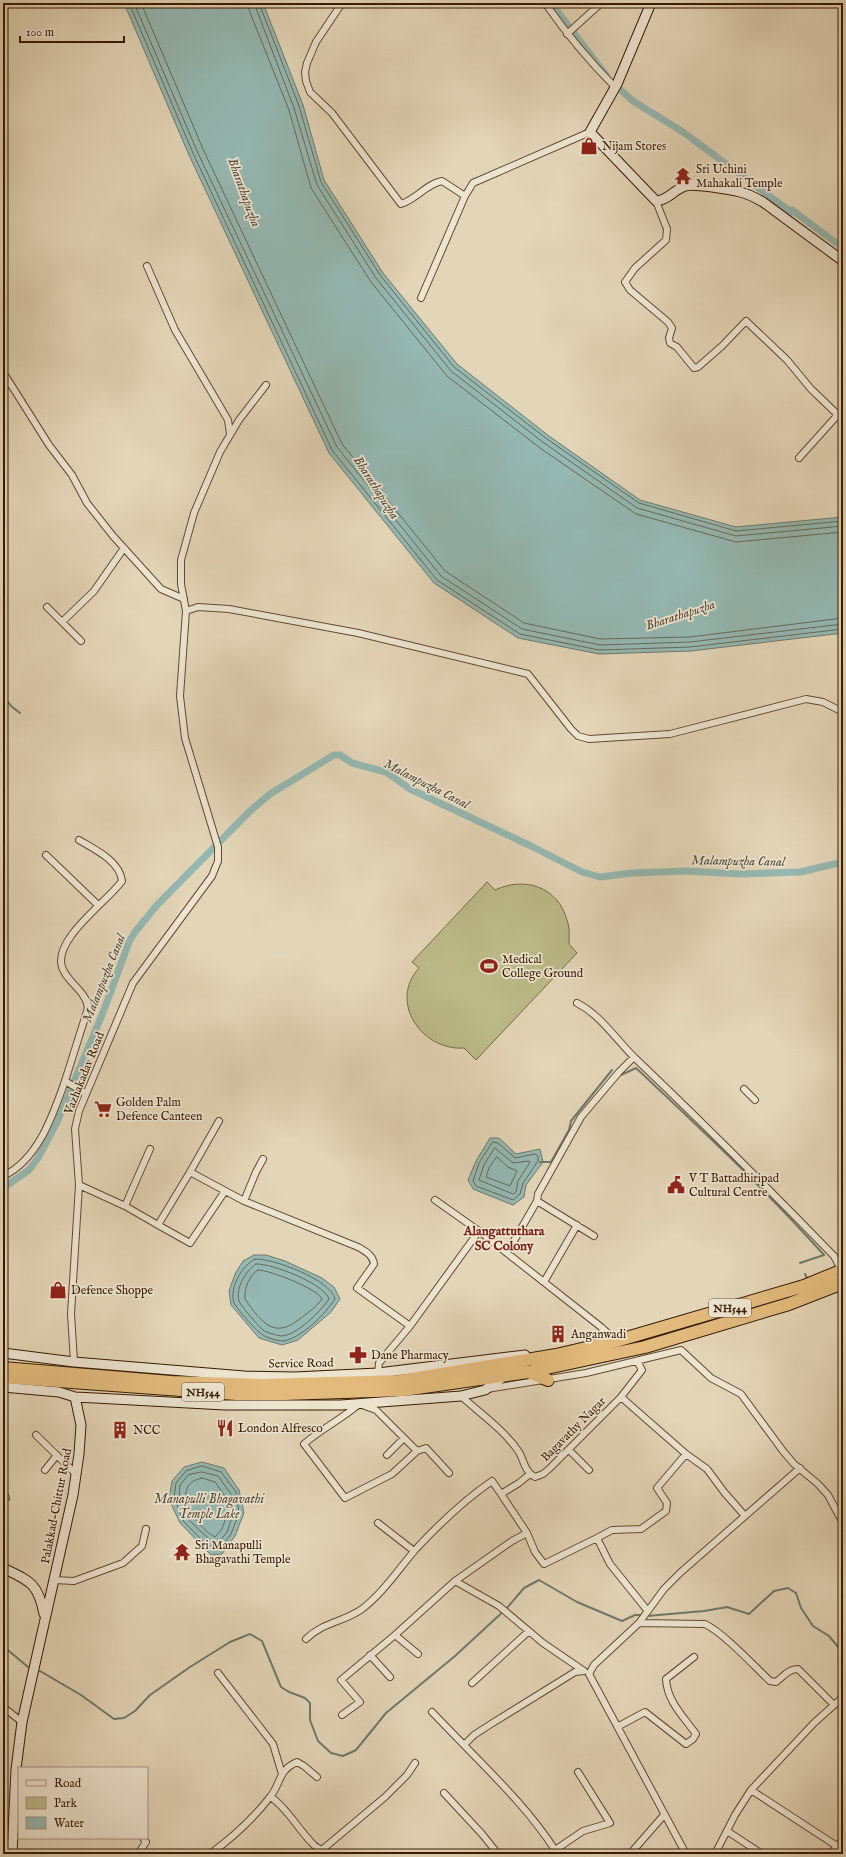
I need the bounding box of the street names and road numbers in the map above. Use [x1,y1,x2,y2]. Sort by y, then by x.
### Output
street label: Vazhakadav Road [61,1029,108,1118]
road number: NH544 [709,1299,751,1317]
street label: Service Road [268,1355,334,1372]
road number: NH544 [182,1383,224,1401]
street label: Bagavathy Nagar [538,1393,609,1465]
street label: Palakkad-Chittur Road [38,1447,75,1565]

